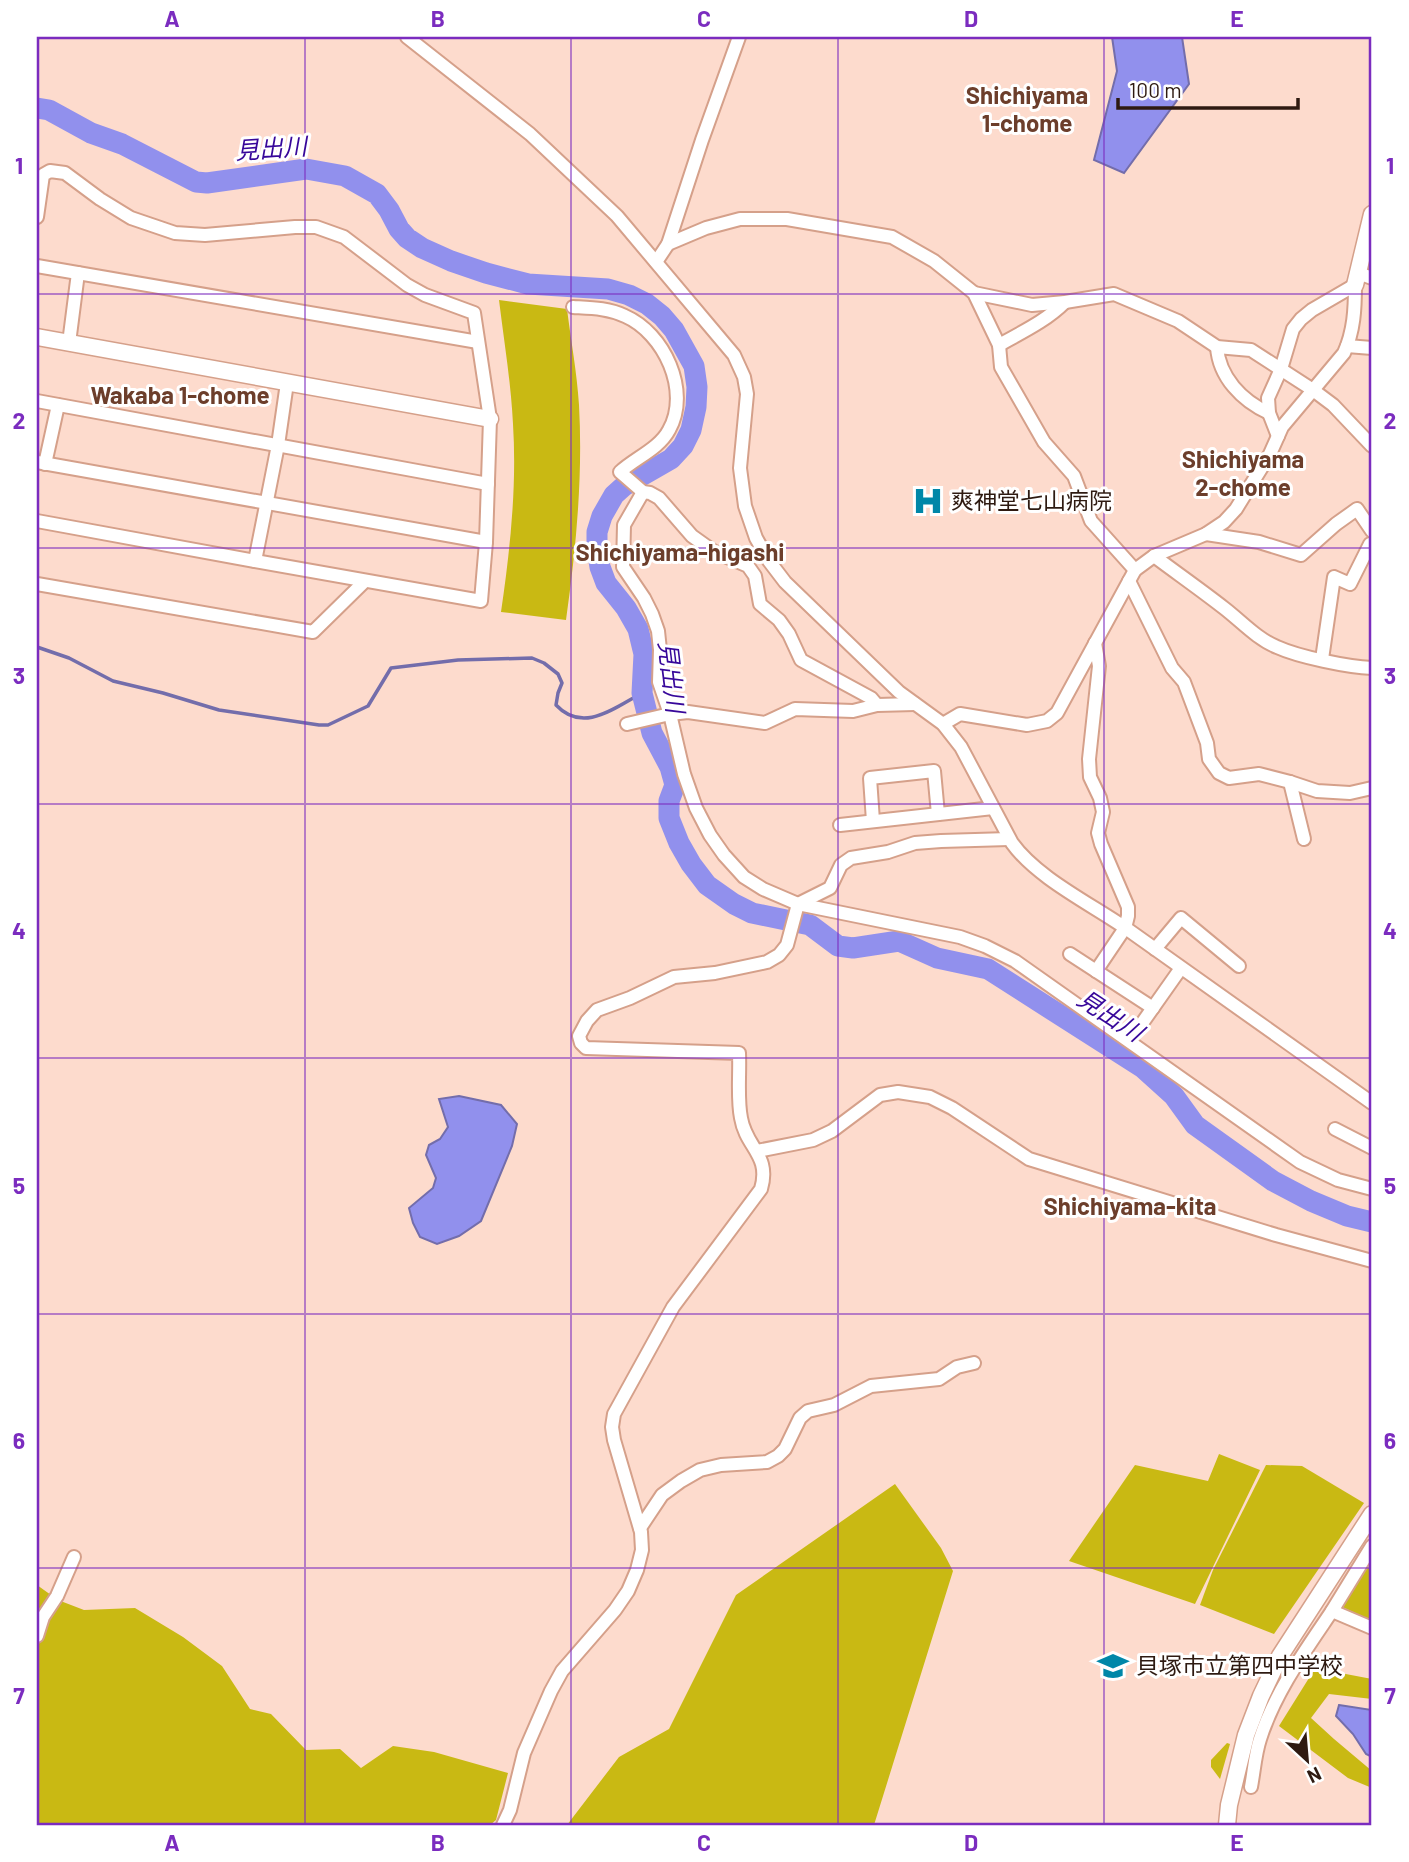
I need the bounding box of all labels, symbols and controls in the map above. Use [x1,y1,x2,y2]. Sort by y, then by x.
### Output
text: A [164,4,180,32]
text: B [431,4,445,32]
text: C [697,4,711,32]
text: D [964,4,978,32]
text: E [1230,4,1244,32]
scale bar [1118,66,1299,110]
text: 100 m [1129,77,1182,102]
district label: Shichiyama 1-chome [966,80,1088,137]
water label: 見出川 [234,130,311,164]
text: 1 [15,151,23,179]
text: 1 [1386,151,1394,179]
district label: Wakaba 1-chome [91,380,269,409]
text: 2 [13,406,25,434]
text: 2 [1384,406,1396,434]
district label: Shichiyama 2-chome [1182,444,1304,501]
hospital icon: 爽神堂七山病院 [911,484,945,518]
place label: 爽神堂七山病院 [951,486,1112,514]
district label: Shichiyama-higashi [576,537,784,566]
water label: 見出川 [654,639,692,717]
text: 3 [13,661,25,689]
text: 3 [1384,661,1396,689]
text: 4 [12,916,26,944]
text: 4 [1383,916,1397,944]
water label: 見出川 [1073,983,1151,1048]
text: 5 [13,1171,25,1199]
text: 5 [1384,1171,1396,1199]
district label: Shichiyama-kita [1043,1191,1217,1220]
text: 6 [13,1426,25,1454]
text: 6 [1384,1426,1396,1454]
school or university icon: 貝塚市立第四中学校 [1096,1649,1130,1683]
place label: 貝塚市立第四中学校 [1136,1651,1343,1679]
text: 7 [13,1681,25,1709]
text: 7 [1384,1681,1396,1709]
north arrow [1272,1726,1342,1796]
text: N [1304,1763,1325,1789]
text: A [164,1828,180,1856]
text: B [431,1828,445,1856]
text: C [697,1828,711,1856]
text: D [964,1828,978,1856]
text: E [1230,1828,1244,1856]

